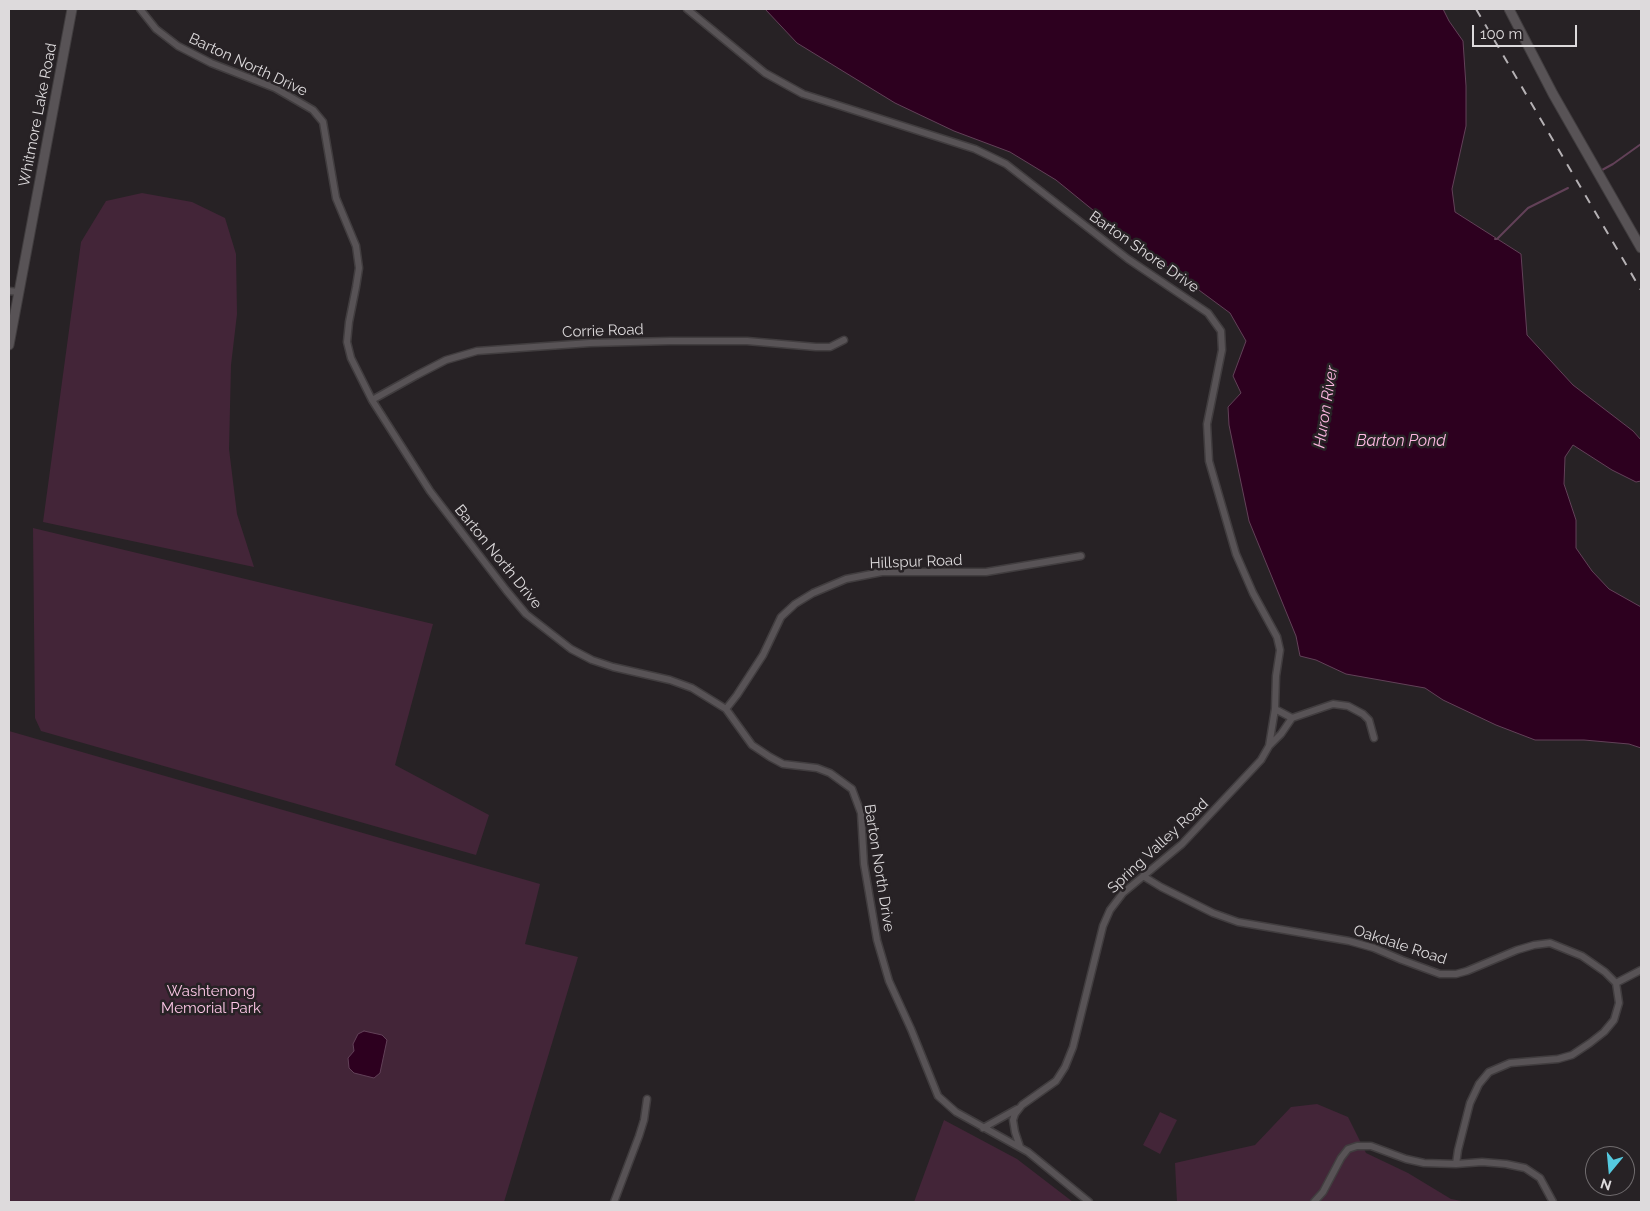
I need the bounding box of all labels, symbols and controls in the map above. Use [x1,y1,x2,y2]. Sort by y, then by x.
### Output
scale bar [1475,15,1580,47]
text: 100 m [1480,25,1522,43]
street label: Barton North Drive [186,30,310,100]
street label: Whitmore Lake Road [15,42,61,188]
street label: Barton Shore Drive [1086,207,1202,297]
street label: Corrie Road [562,321,644,341]
water label: Huron River [1310,365,1342,449]
water label: Barton Pond [1356,431,1446,451]
street label: Barton North Drive [450,501,546,613]
street label: Hillspur Road [869,551,963,573]
street label: Spring Valley Road [1104,795,1212,897]
street label: Barton North Drive [860,803,898,933]
street label: Oakdale Road [1351,921,1449,969]
park label: Washtenong Memorial Park [161,982,261,1017]
north arrow [1585,1146,1635,1196]
text: N [1598,1175,1613,1194]

